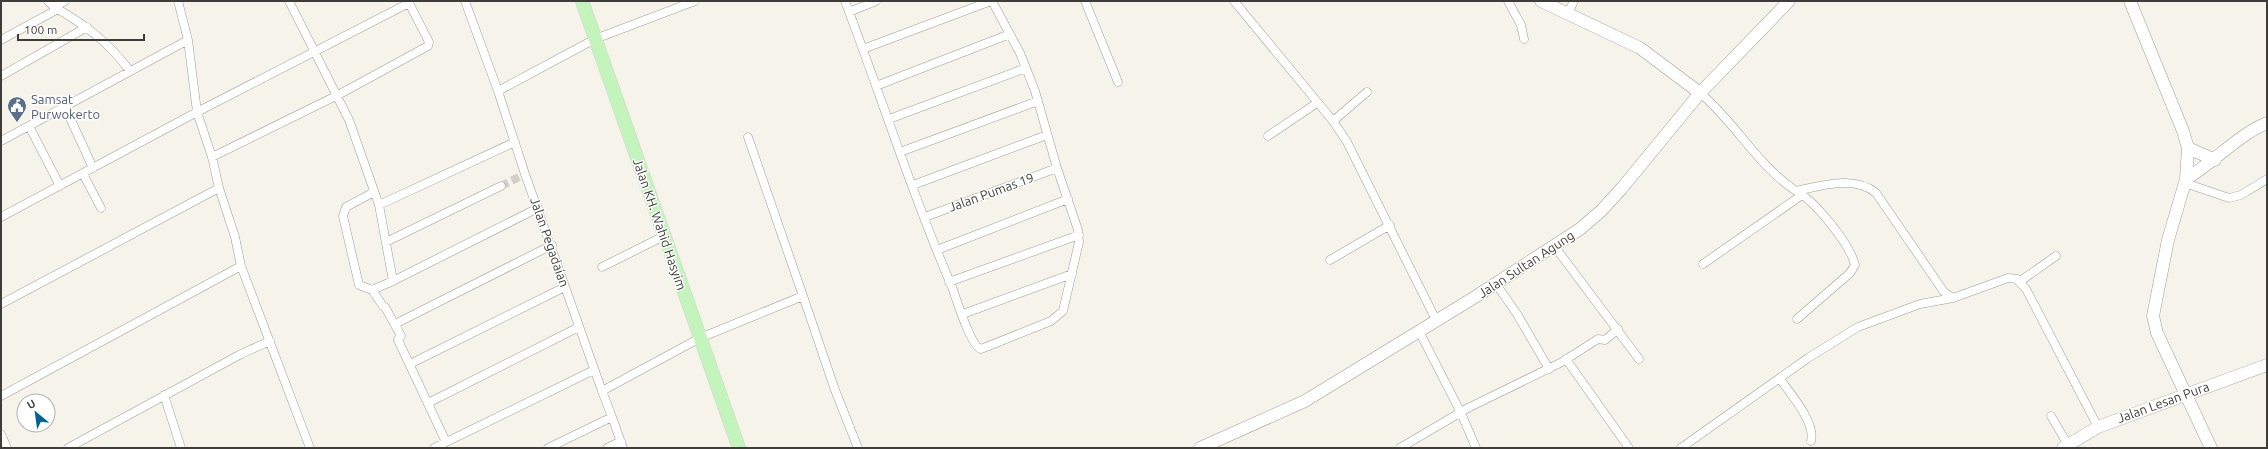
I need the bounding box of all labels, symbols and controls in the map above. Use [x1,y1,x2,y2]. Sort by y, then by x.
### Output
scale bar [18,16,144,42]
text: 100 m [24,23,57,36]
place label: Samsat Purwokerto [31,92,100,121]
public building icon: Samsat Purwokerto [6,95,28,123]
street label: Jalan KH. Wahid Hasyim [631,156,689,292]
street label: Jalan Pumas 19 [946,170,1036,214]
street label: Jalan Pegadaian [528,195,572,289]
street label: Jalan Sultan Agung [1475,228,1577,300]
street label: Jalan Lesan Pura [2115,379,2211,425]
north arrow [16,393,56,433]
text: U [25,397,37,411]

